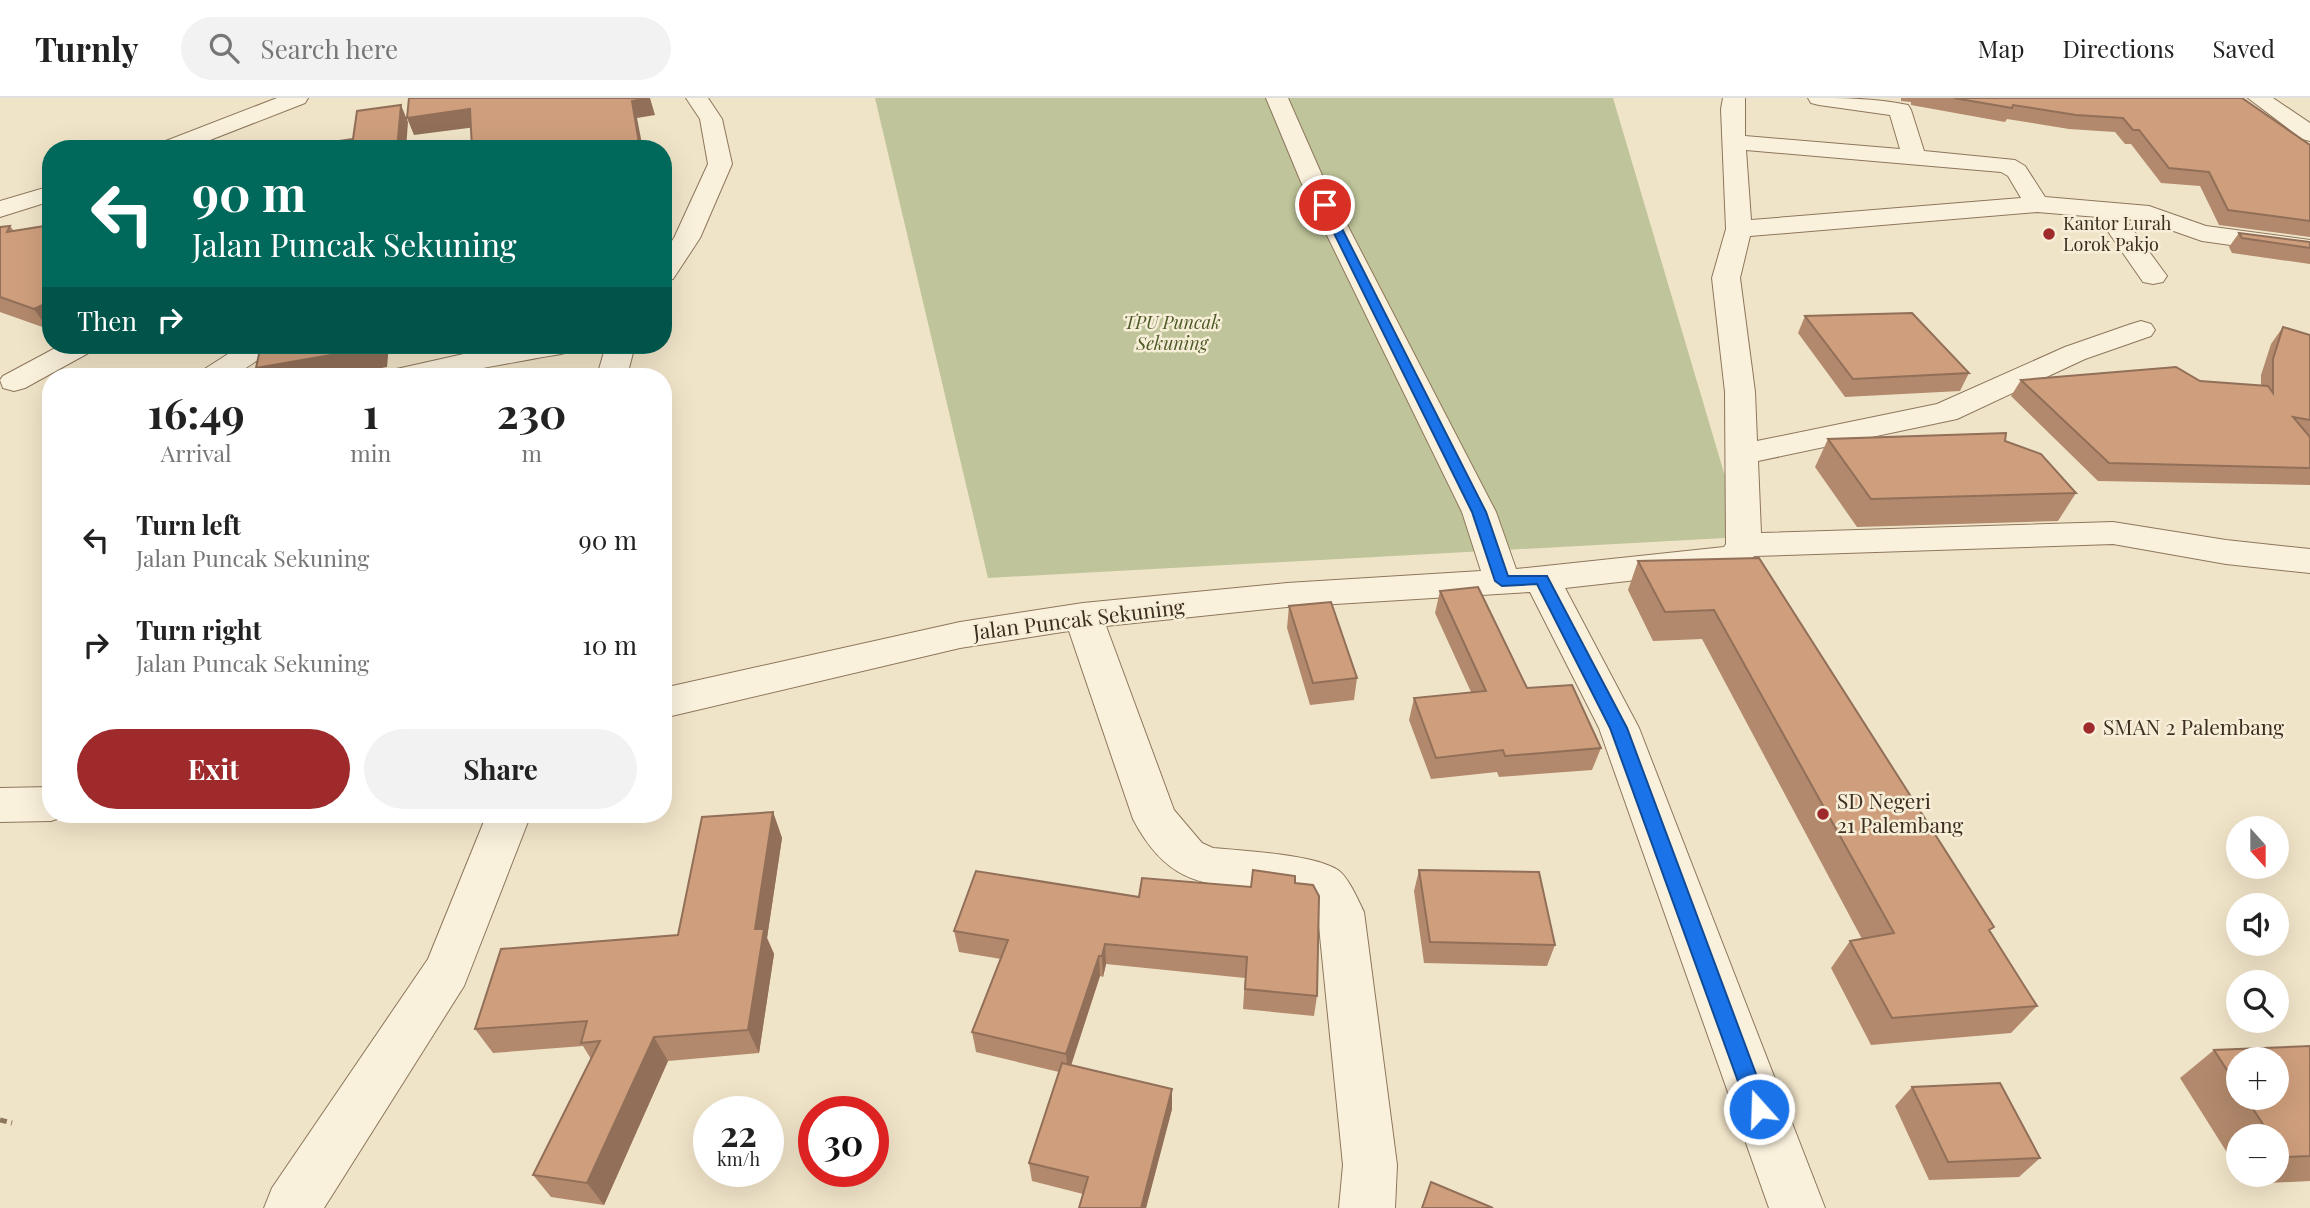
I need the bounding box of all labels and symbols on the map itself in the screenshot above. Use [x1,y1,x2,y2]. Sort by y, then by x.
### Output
pin [1295,175,1355,235]
place label: Kantor Lurah Lorok Pakjo [2063,211,2172,256]
marker: Kantor Lurah Lorok Pakjo [2041,226,2057,242]
park label: TPU Puncak Sekuning [1123,310,1221,355]
street label: Jalan Puncak Sekuning [970,591,1186,645]
place label: SMAN 2 Palembang [2103,712,2284,740]
marker: SMAN 2 Palembang [2081,720,2097,736]
place label: SD Negeri 21 Palembang [1837,786,1963,838]
marker: SD Negeri 21 Palembang [1815,806,1831,822]
north arrow [2226,816,2289,878]
position arrow [1722,1072,1796,1146]
speed limit sign: 30 [798,1096,889,1187]

